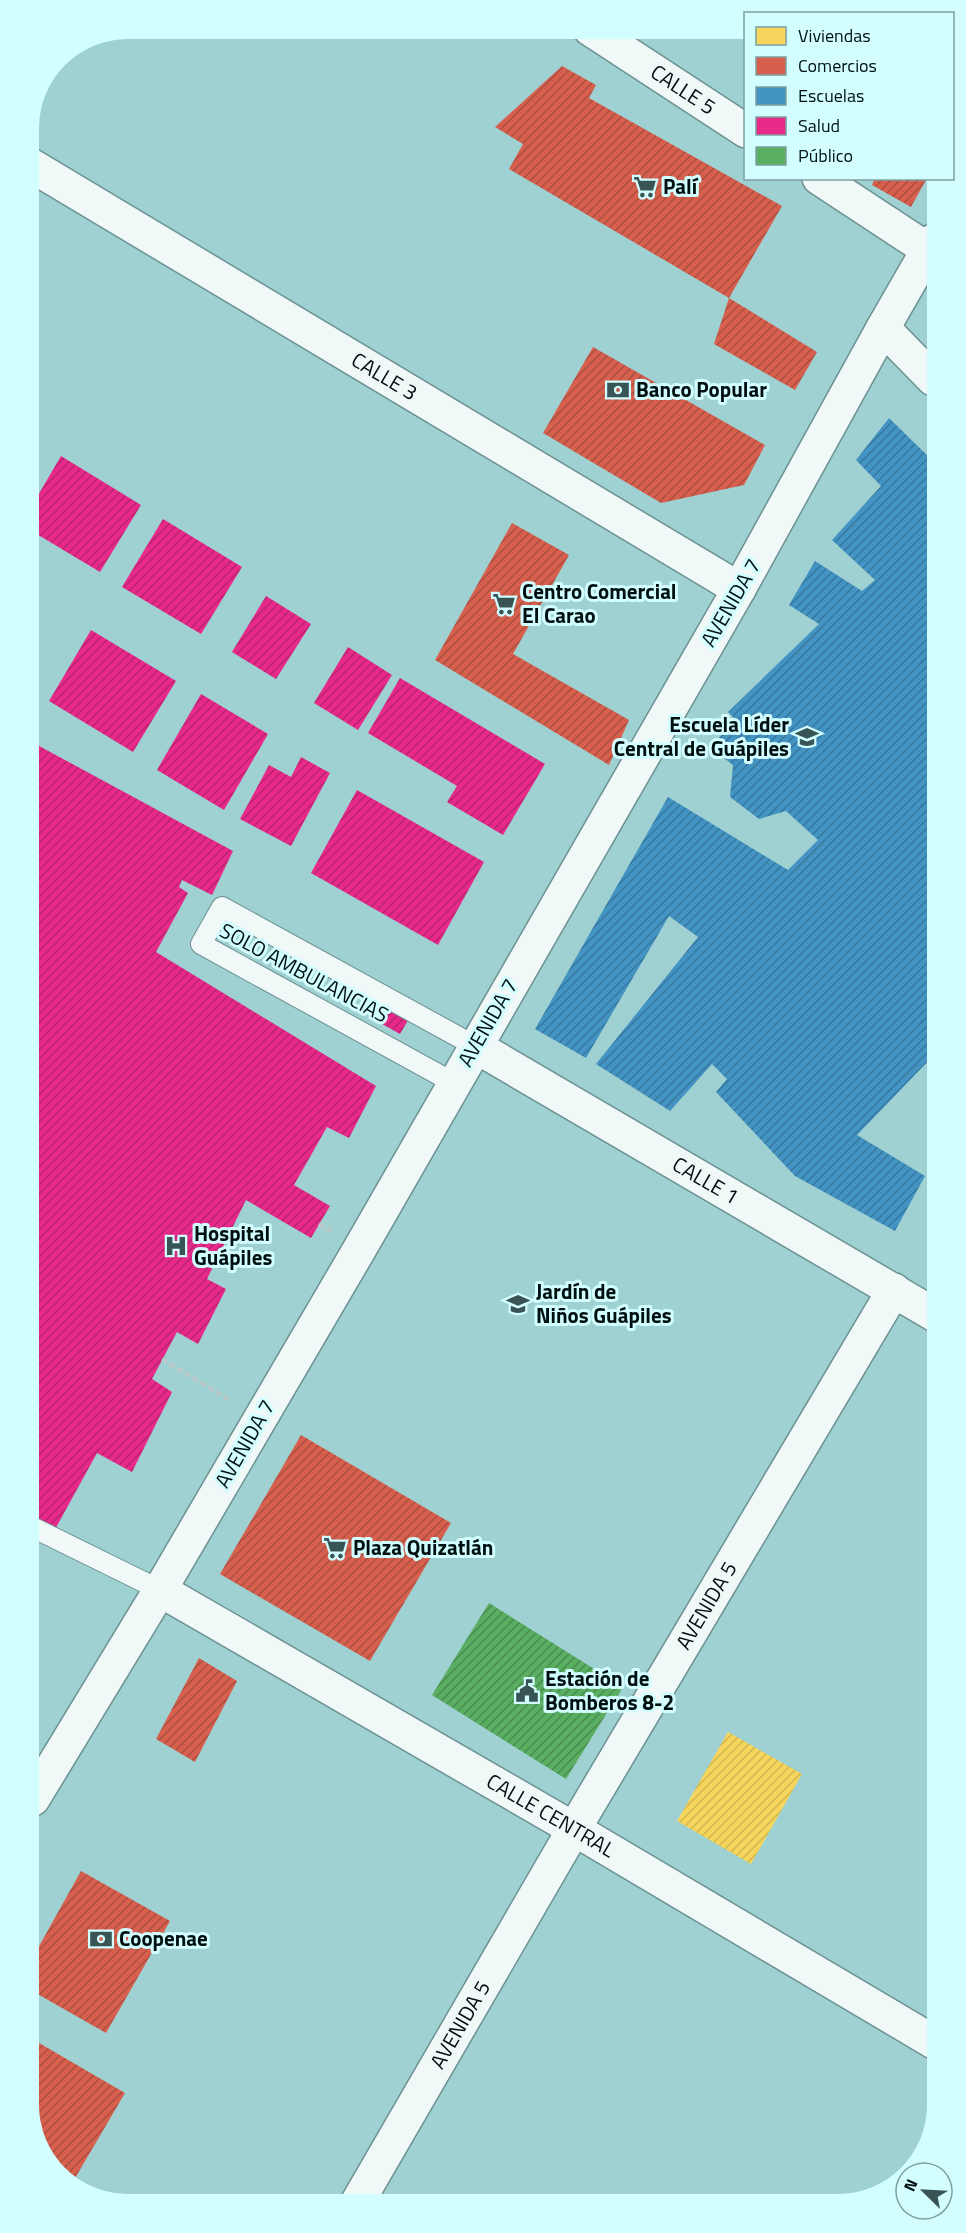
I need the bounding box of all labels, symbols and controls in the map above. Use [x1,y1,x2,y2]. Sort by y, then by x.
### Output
legend [744,12,954,180]
text: Viviendas [798,22,871,49]
text: Comercios [798,52,877,79]
street label: CALLE 5 [645,56,722,122]
text: Escuelas [798,82,864,109]
text: Salud [798,112,840,139]
text: Público [798,142,853,169]
place label: Palí [663,170,699,202]
supermarket icon: Palí [632,174,658,200]
street label: CALLE 3 [346,344,424,408]
place label: Banco Popular [636,373,767,405]
bank icon: Banco Popular [605,377,631,403]
street label: AVENIDA 7 [692,552,768,653]
place label: Centro Comercial El Carao [522,575,677,631]
supermarket icon: Centro Comercial El Carao [491,591,517,617]
place label: Escuela Líder Central de Guápiles [614,708,789,764]
school or university icon: Escuela Líder Central de Guápiles [794,724,820,750]
street label: SOLO AMBULANCIAS [214,914,395,1030]
street label: AVENIDA 7 [449,972,525,1073]
street label: CALLE 1 [667,1148,745,1212]
place label: Hospital Guápiles [194,1217,272,1273]
hospital icon: Hospital Guápiles [163,1233,189,1259]
place label: Jardín de Niños Guápiles [536,1275,672,1331]
school or university icon: Jardín de Niños Guápiles [505,1291,531,1317]
street label: AVENIDA 7 [206,1393,282,1494]
place label: Plaza Quizatlán [353,1531,493,1563]
supermarket icon: Plaza Quizatlán [322,1535,348,1561]
street label: AVENIDA 5 [667,1555,744,1655]
place label: Estación de Bomberos 8-2 [545,1662,674,1718]
public building icon: Estación de Bomberos 8-2 [514,1678,540,1704]
street label: CALLE CENTRAL [481,1765,622,1865]
place label: Coopenae [119,1922,208,1954]
bank icon: Coopenae [88,1926,114,1952]
street label: AVENIDA 5 [421,1974,498,2074]
north arrow [894,2161,954,2221]
text: N [897,2175,924,2195]

